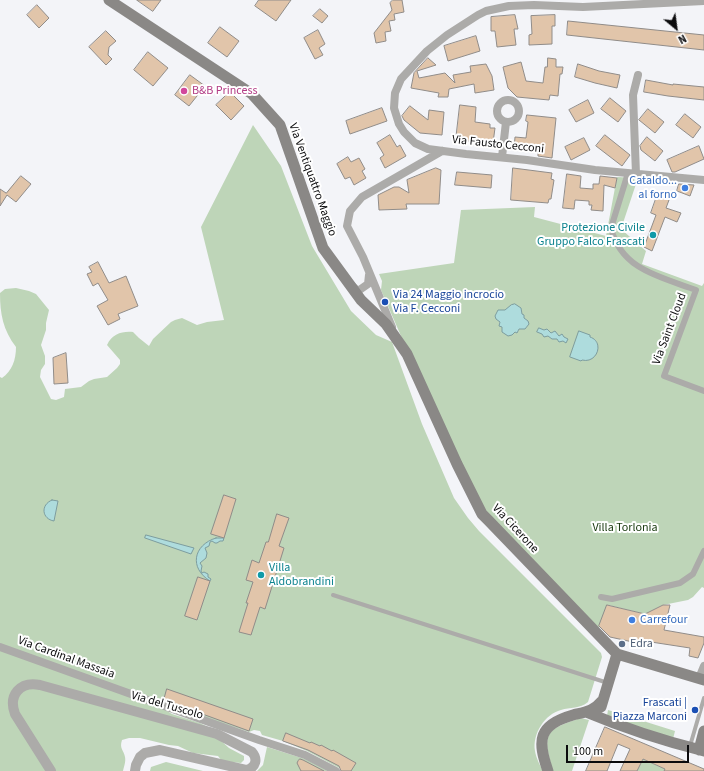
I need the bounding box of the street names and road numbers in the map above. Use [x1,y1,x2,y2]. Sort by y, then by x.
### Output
street label: Via Ventiquattro Maggio [285,121,339,239]
street label: Via Fausto Cecconi [451,133,545,157]
street label: Via Saint Cloud [650,291,690,367]
street label: Via Cicerone [489,502,541,556]
street label: Via Cardinal Massaia [16,634,116,682]
street label: Via del Tuscolo [129,689,205,723]

